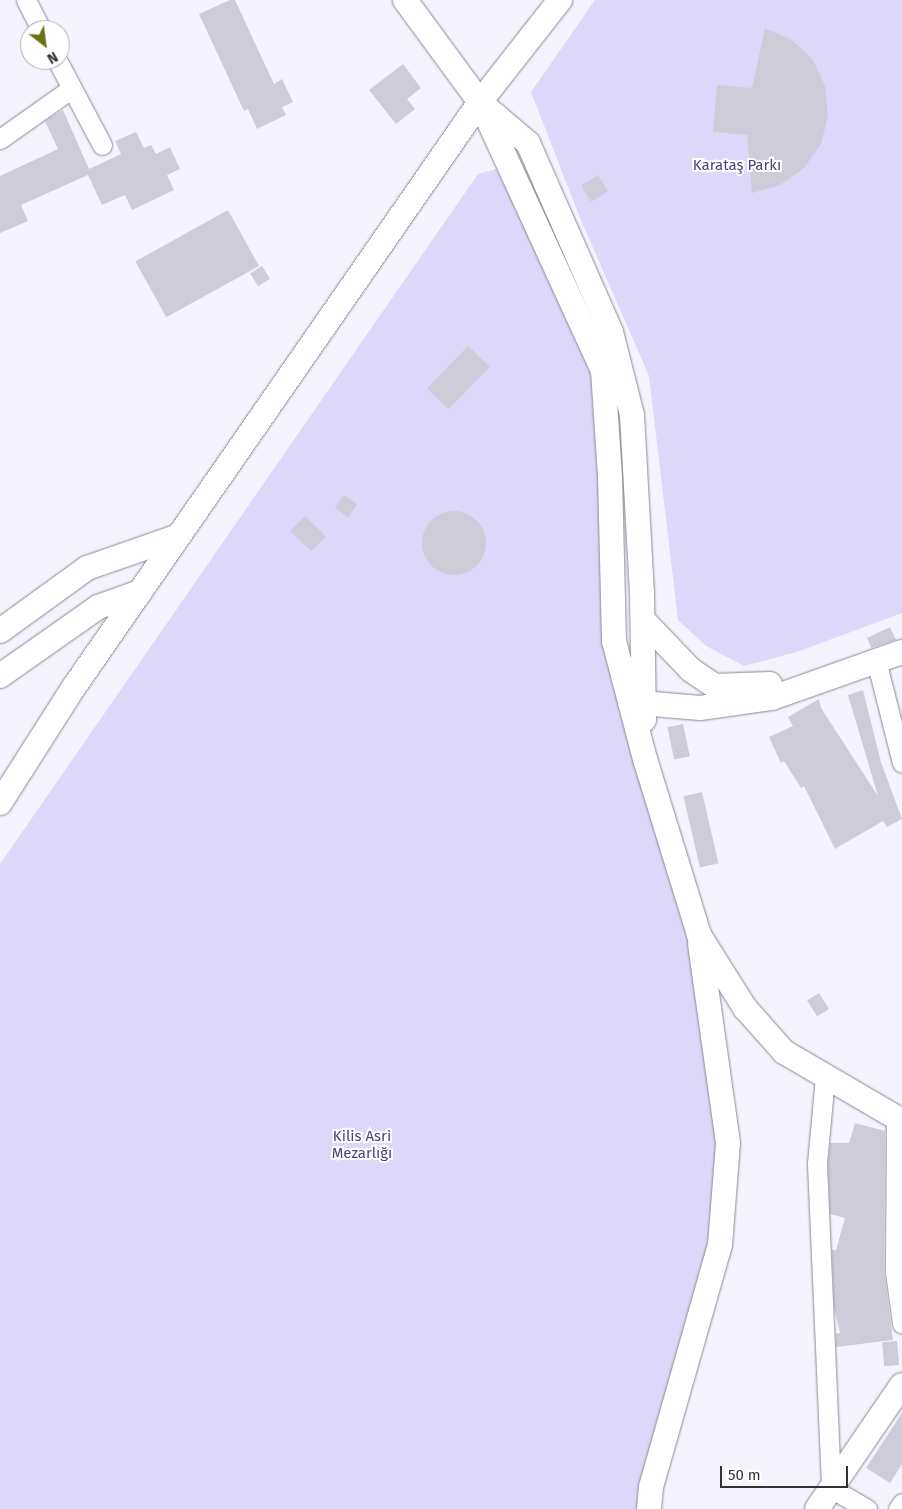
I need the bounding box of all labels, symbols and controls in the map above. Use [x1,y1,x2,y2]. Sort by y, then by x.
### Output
north arrow [20,20,70,70]
text: N [44,48,61,67]
park label: Karataş Parkı [693,157,781,175]
park label: Kilis Asri Mezarlığı [332,1127,392,1162]
scale bar [722,1456,850,1488]
text: 50 m [728,1466,761,1484]

